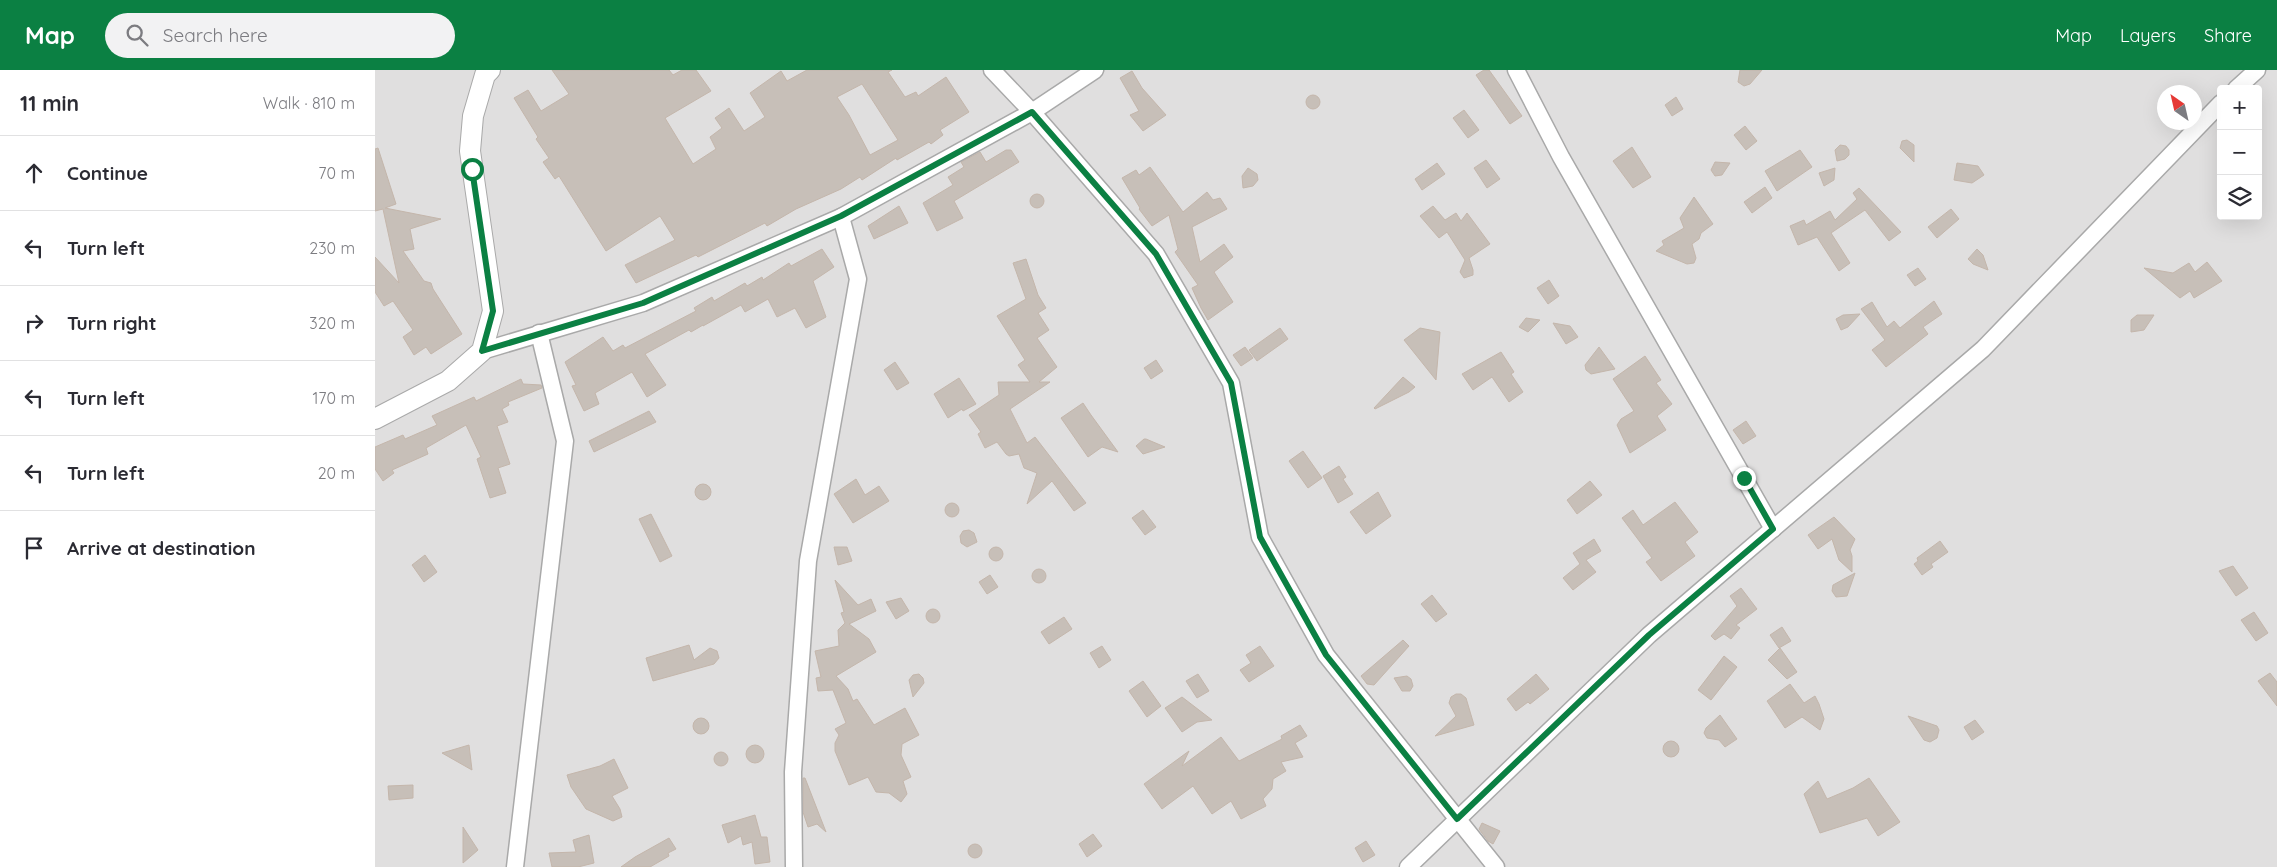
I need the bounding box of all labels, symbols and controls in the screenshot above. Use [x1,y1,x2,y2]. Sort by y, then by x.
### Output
search box [105,13,455,58]
text: Map [25,20,75,50]
icon: search [123,21,151,49]
text: Search here [163,23,268,47]
text: Map [2055,24,2092,47]
text: Layers [2120,24,2176,47]
text: Share [2204,24,2252,47]
north arrow [2157,85,2202,130]
map controls [2217,85,2262,220]
button: + [2217,85,2262,130]
text: 11 min [20,90,79,116]
text: Walk · 810 m [263,93,355,113]
button: − [2217,130,2262,175]
route start [461,158,484,181]
icon: ahead [20,159,48,187]
text: Continue [67,161,148,185]
text: 70 m [318,163,355,183]
button: layers [2217,175,2262,220]
icon: left [20,234,48,262]
text: Turn left [67,236,145,260]
text: 230 m [309,238,355,258]
icon: right [20,309,48,337]
text: Turn right [67,311,156,335]
text: 320 m [309,313,355,333]
icon: left [20,384,48,412]
text: Turn left [67,386,145,410]
text: 170 m [312,388,355,408]
icon: left [20,459,48,487]
text: Turn left [67,461,145,485]
text: 20 m [318,463,355,483]
route end [1733,467,1756,490]
icon: arrive [20,534,48,562]
text: Arrive at destination [67,536,256,560]

